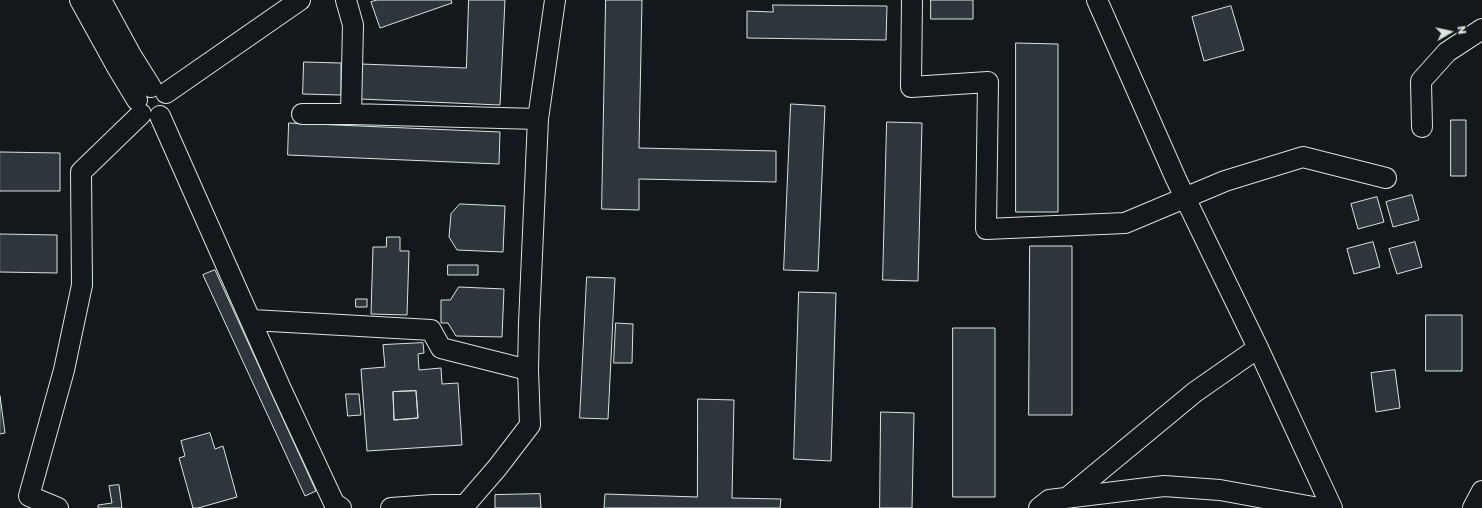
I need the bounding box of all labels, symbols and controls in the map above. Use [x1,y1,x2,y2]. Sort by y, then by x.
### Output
north arrow [1430,12,1470,52]
text: N [1455,25,1469,35]

